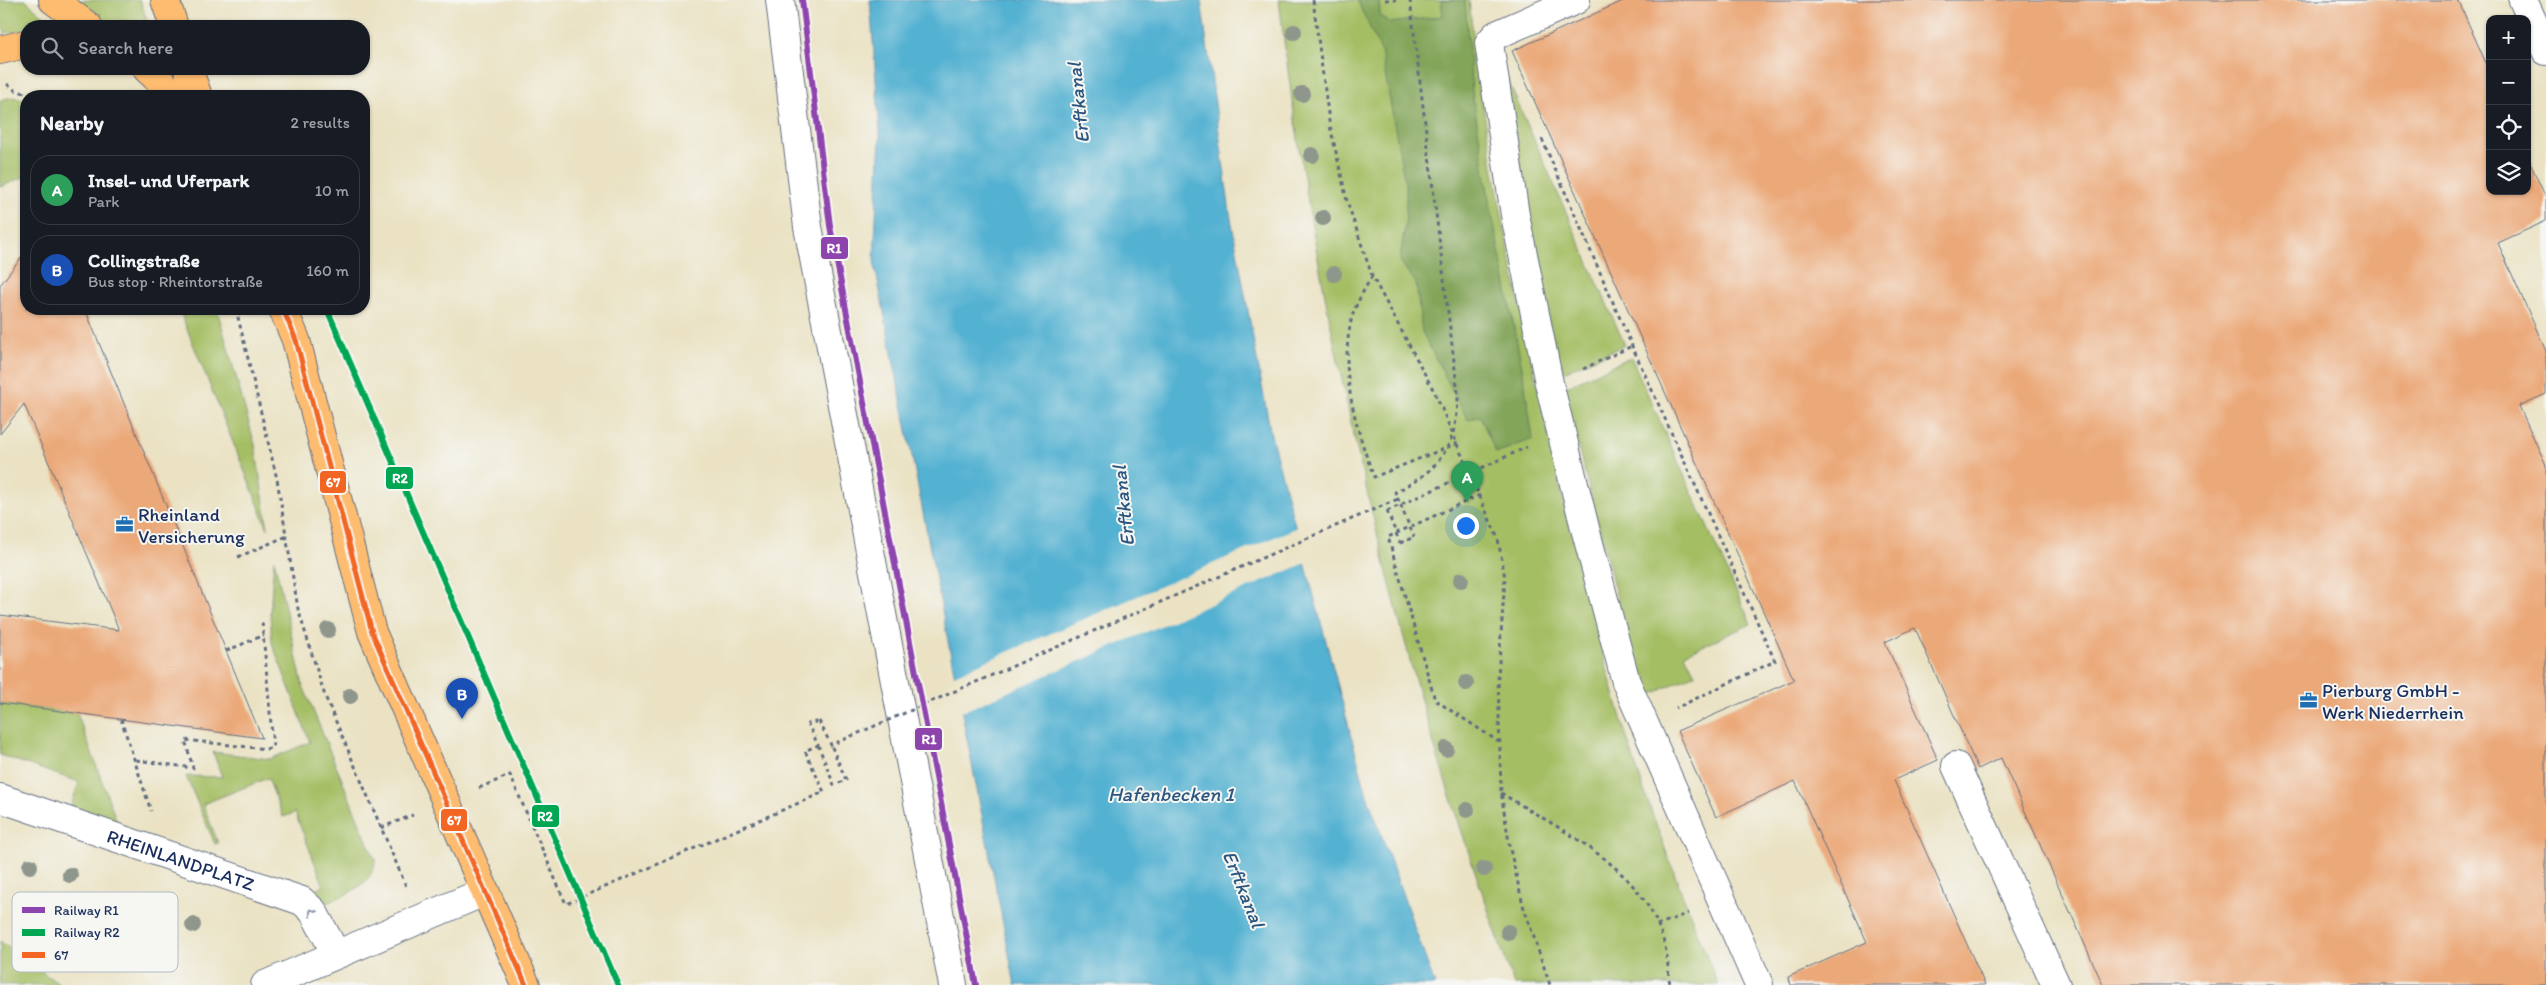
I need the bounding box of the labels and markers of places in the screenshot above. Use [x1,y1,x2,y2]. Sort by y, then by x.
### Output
pin: A [1451,461,1483,502]
place label: Rheinland Versicherung [138,503,245,548]
office icon: Rheinland Versicherung [114,515,134,535]
pin: B [446,678,478,719]
place label: Pierburg GmbH - Werk Niederrhein [2322,679,2464,724]
office icon: Pierburg GmbH - Werk Niederrhein [2298,691,2318,711]

